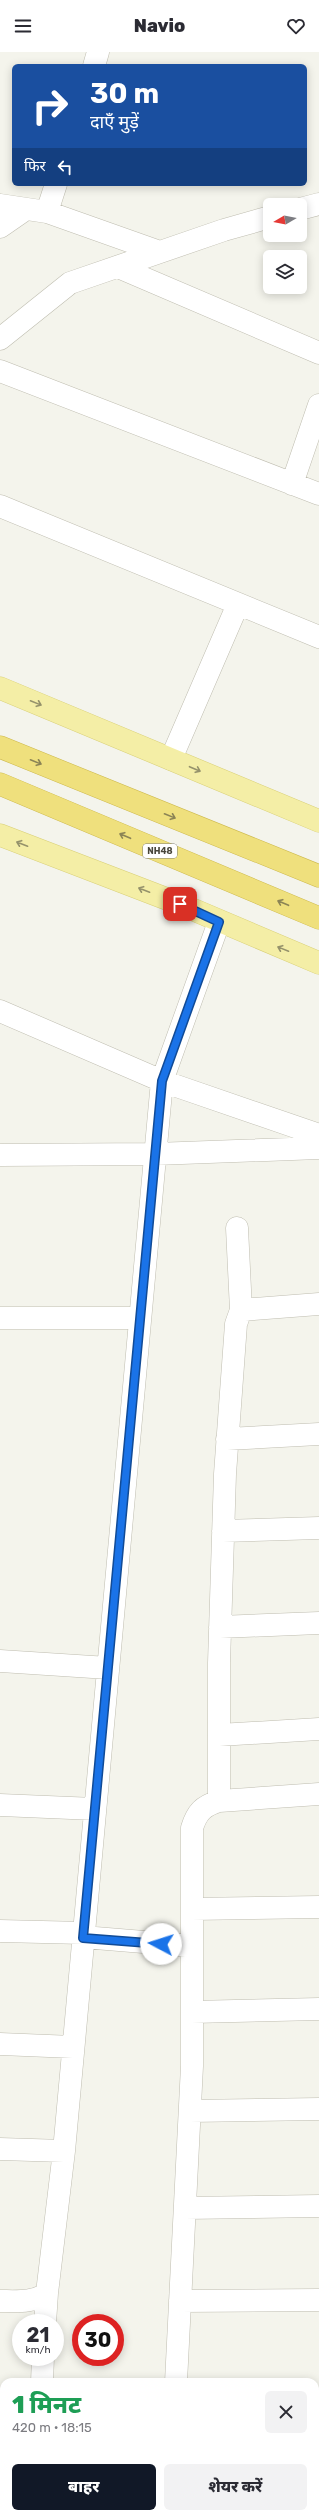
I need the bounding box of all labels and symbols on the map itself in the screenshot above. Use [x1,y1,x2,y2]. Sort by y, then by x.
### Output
north arrow [263,198,307,242]
one-way arrow [30,699,42,707]
one-way arrow [30,759,42,766]
one-way arrow [189,765,201,773]
one-way arrow [163,812,175,820]
one-way arrow [119,832,131,839]
one-way arrow [16,839,28,847]
road number: NH48 [143,844,177,858]
one-way arrow [138,885,150,893]
pin [163,887,197,921]
one-way arrow [278,899,290,906]
one-way arrow [277,944,289,952]
position arrow [140,1923,182,1965]
speed limit sign: 30 [72,2314,124,2366]

